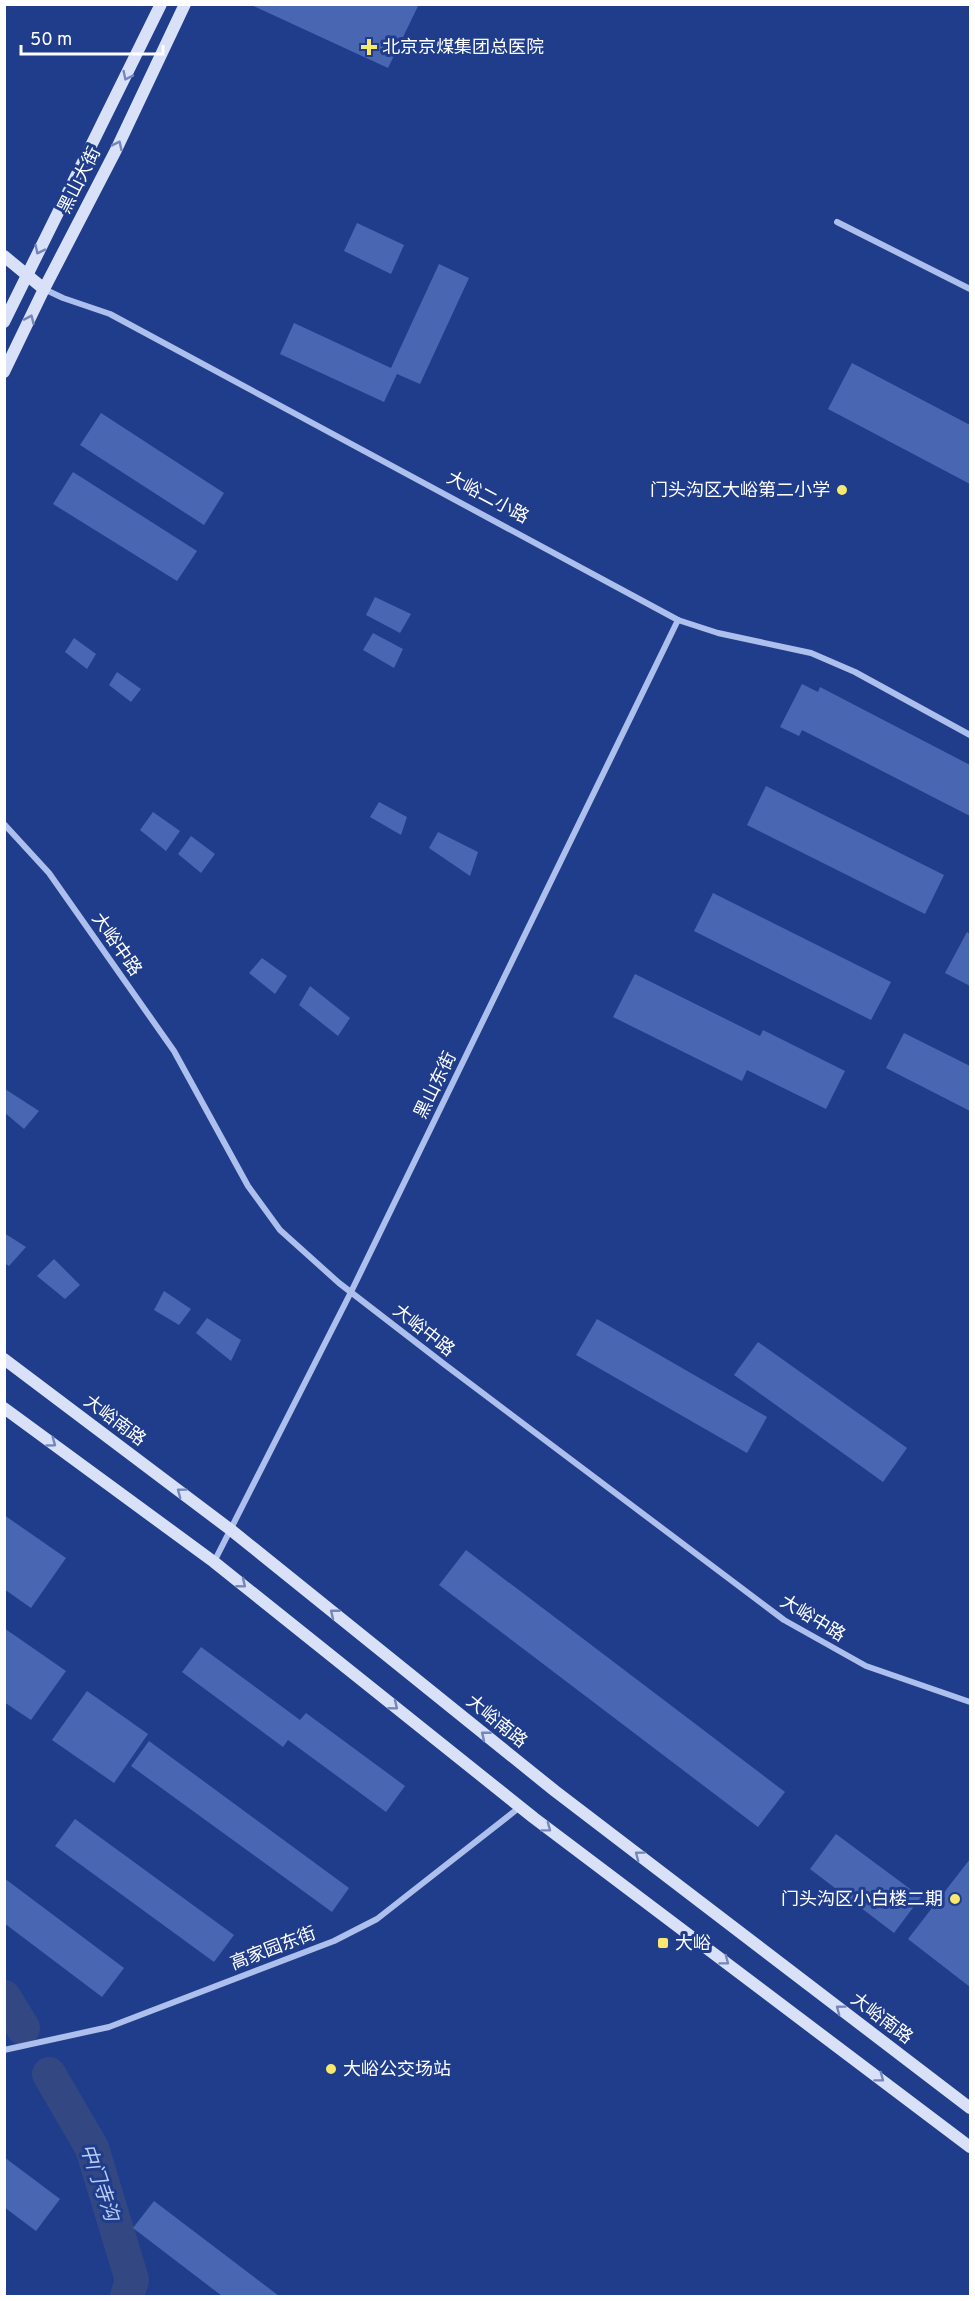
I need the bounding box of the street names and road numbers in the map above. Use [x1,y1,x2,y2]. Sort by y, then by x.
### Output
street label: 黑山大街 [54,143,107,218]
street label: 大峪二小路 [442,467,532,530]
street label: 大峪中路 [86,909,146,981]
street label: 黑山东街 [410,1048,462,1123]
street label: 大峪中路 [388,1300,459,1362]
street label: 大峪南路 [78,1390,150,1452]
street label: 大峪中路 [775,1591,849,1648]
street label: 大峪南路 [461,1691,531,1754]
street label: 高家园东街 [227,1923,320,1976]
street label: 大峪南路 [845,1988,917,2050]

